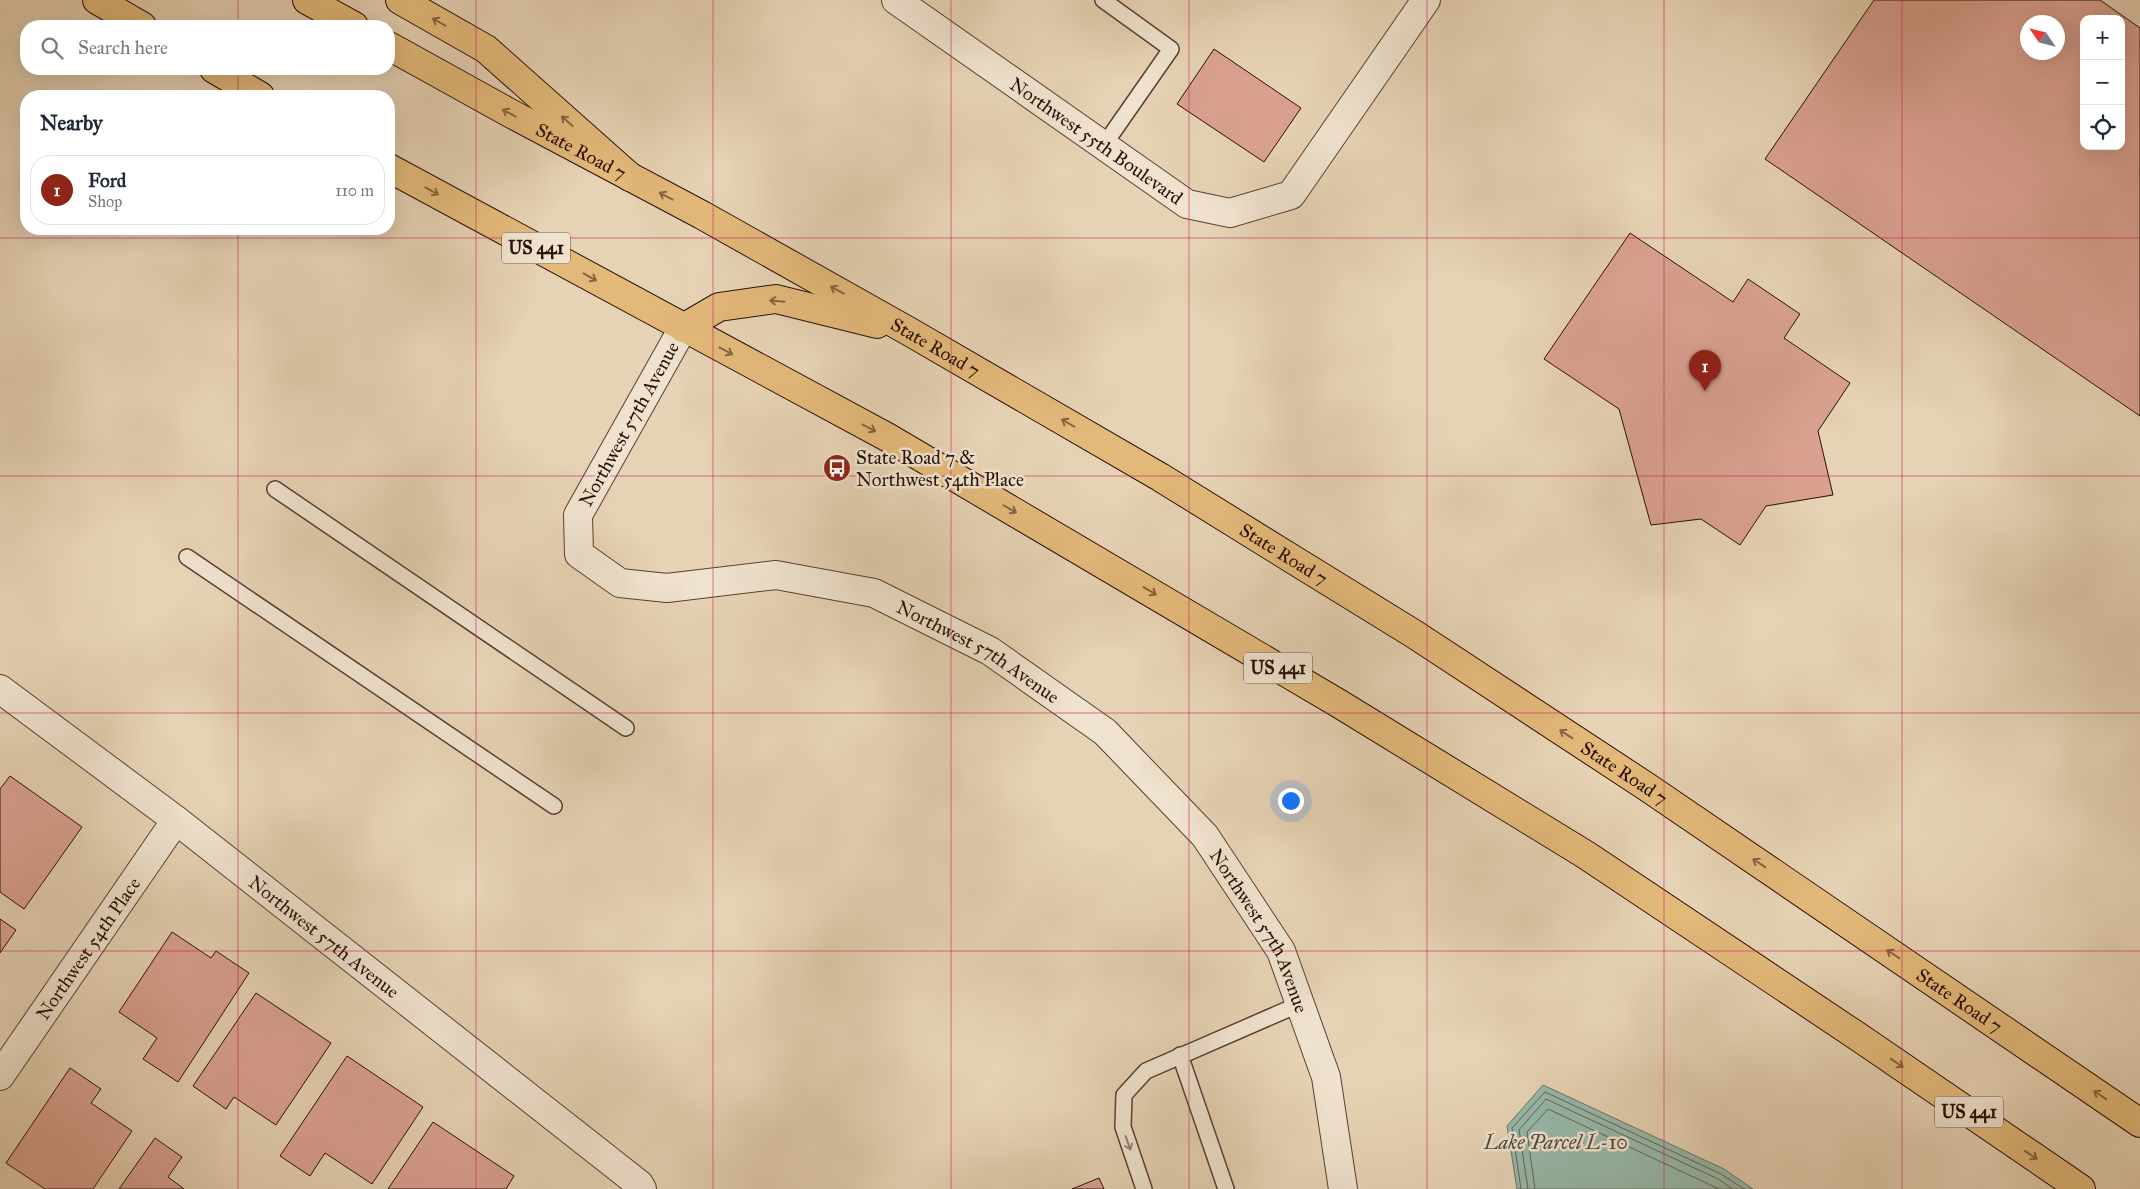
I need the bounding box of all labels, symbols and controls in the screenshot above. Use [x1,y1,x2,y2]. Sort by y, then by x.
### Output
north arrow [2020,15,2065,60]
map controls [2080,15,2125,150]
button: + [2080,15,2125,60]
one-way arrow [433,17,447,27]
search box [20,20,395,75]
icon: search [38,34,66,62]
text: Search here [78,36,168,59]
button: − [2080,60,2125,105]
street label: Northwest 55th Boulevard [1006,72,1188,209]
button: locate [2080,105,2125,150]
one-way arrow [502,108,517,118]
text: Nearby [40,110,103,136]
one-way arrow [561,115,574,127]
street label: State Road 7 [532,117,630,184]
text: Ford [88,169,126,192]
text: 1 [54,181,60,200]
text: 110 m [335,181,374,200]
one-way arrow [424,186,439,196]
one-way arrow [659,191,674,200]
text: Shop [88,192,122,211]
road number: US 441 [502,232,570,264]
one-way arrow [582,272,597,282]
one-way arrow [830,285,845,295]
one-way arrow [770,296,786,305]
street label: State Road 7 [887,312,984,382]
street label: Northwest 57th Avenue [574,337,684,510]
one-way arrow [718,347,733,356]
pin: 1 [1689,350,1721,391]
one-way arrow [1061,418,1075,428]
one-way arrow [861,424,876,433]
place label: State Road 7 & Northwest 54th Place [856,446,1024,491]
bus stop icon: State Road 7 & Northwest 54th Place [822,453,852,483]
one-way arrow [1002,505,1017,514]
street label: State Road 7 [1236,518,1332,590]
one-way arrow [1143,587,1157,597]
street label: Northwest 57th Avenue [893,595,1064,708]
road number: US 441 [1244,652,1312,684]
one-way arrow [1559,728,1573,739]
street label: State Road 7 [1577,735,1672,809]
your location [1278,788,1304,814]
street label: Northwest 57th Avenue [1205,844,1314,1016]
one-way arrow [1752,858,1766,868]
street label: Northwest 57th Avenue [244,870,404,1003]
street label: Northwest 54th Place [31,872,145,1024]
one-way arrow [1887,949,1901,959]
street label: State Road 7 [1912,963,2007,1037]
one-way arrow [1890,1058,1904,1068]
one-way arrow [2093,1090,2107,1101]
road number: US 441 [1935,1096,2003,1128]
water label: Lake Parcel L-10 [1483,1130,1628,1154]
one-way arrow [1124,1134,1133,1150]
one-way arrow [2024,1150,2038,1160]

